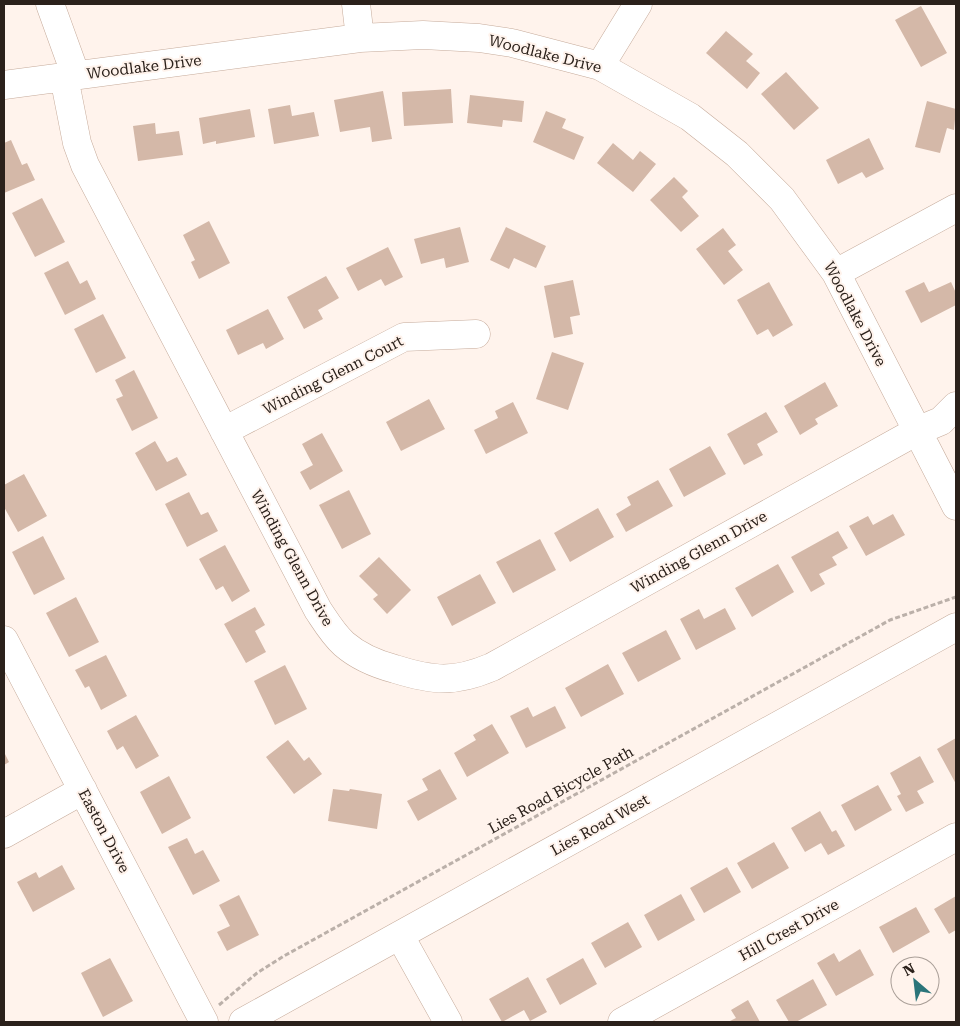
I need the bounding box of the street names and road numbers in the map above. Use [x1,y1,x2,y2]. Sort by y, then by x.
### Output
street label: Woodlake Drive [487,31,603,77]
street label: Woodlake Drive [86,51,202,83]
street label: Woodlake Drive [820,259,890,369]
street label: Winding Glenn Court [260,332,407,418]
street label: Winding Glenn Drive [247,487,337,629]
street label: Winding Glenn Drive [628,507,770,597]
street label: Lies Road Bicycle Path [485,742,637,837]
street label: Easton Drive [74,786,134,876]
street label: Lies Road West [548,790,653,859]
street label: Hill Crest Drive [736,895,842,965]

